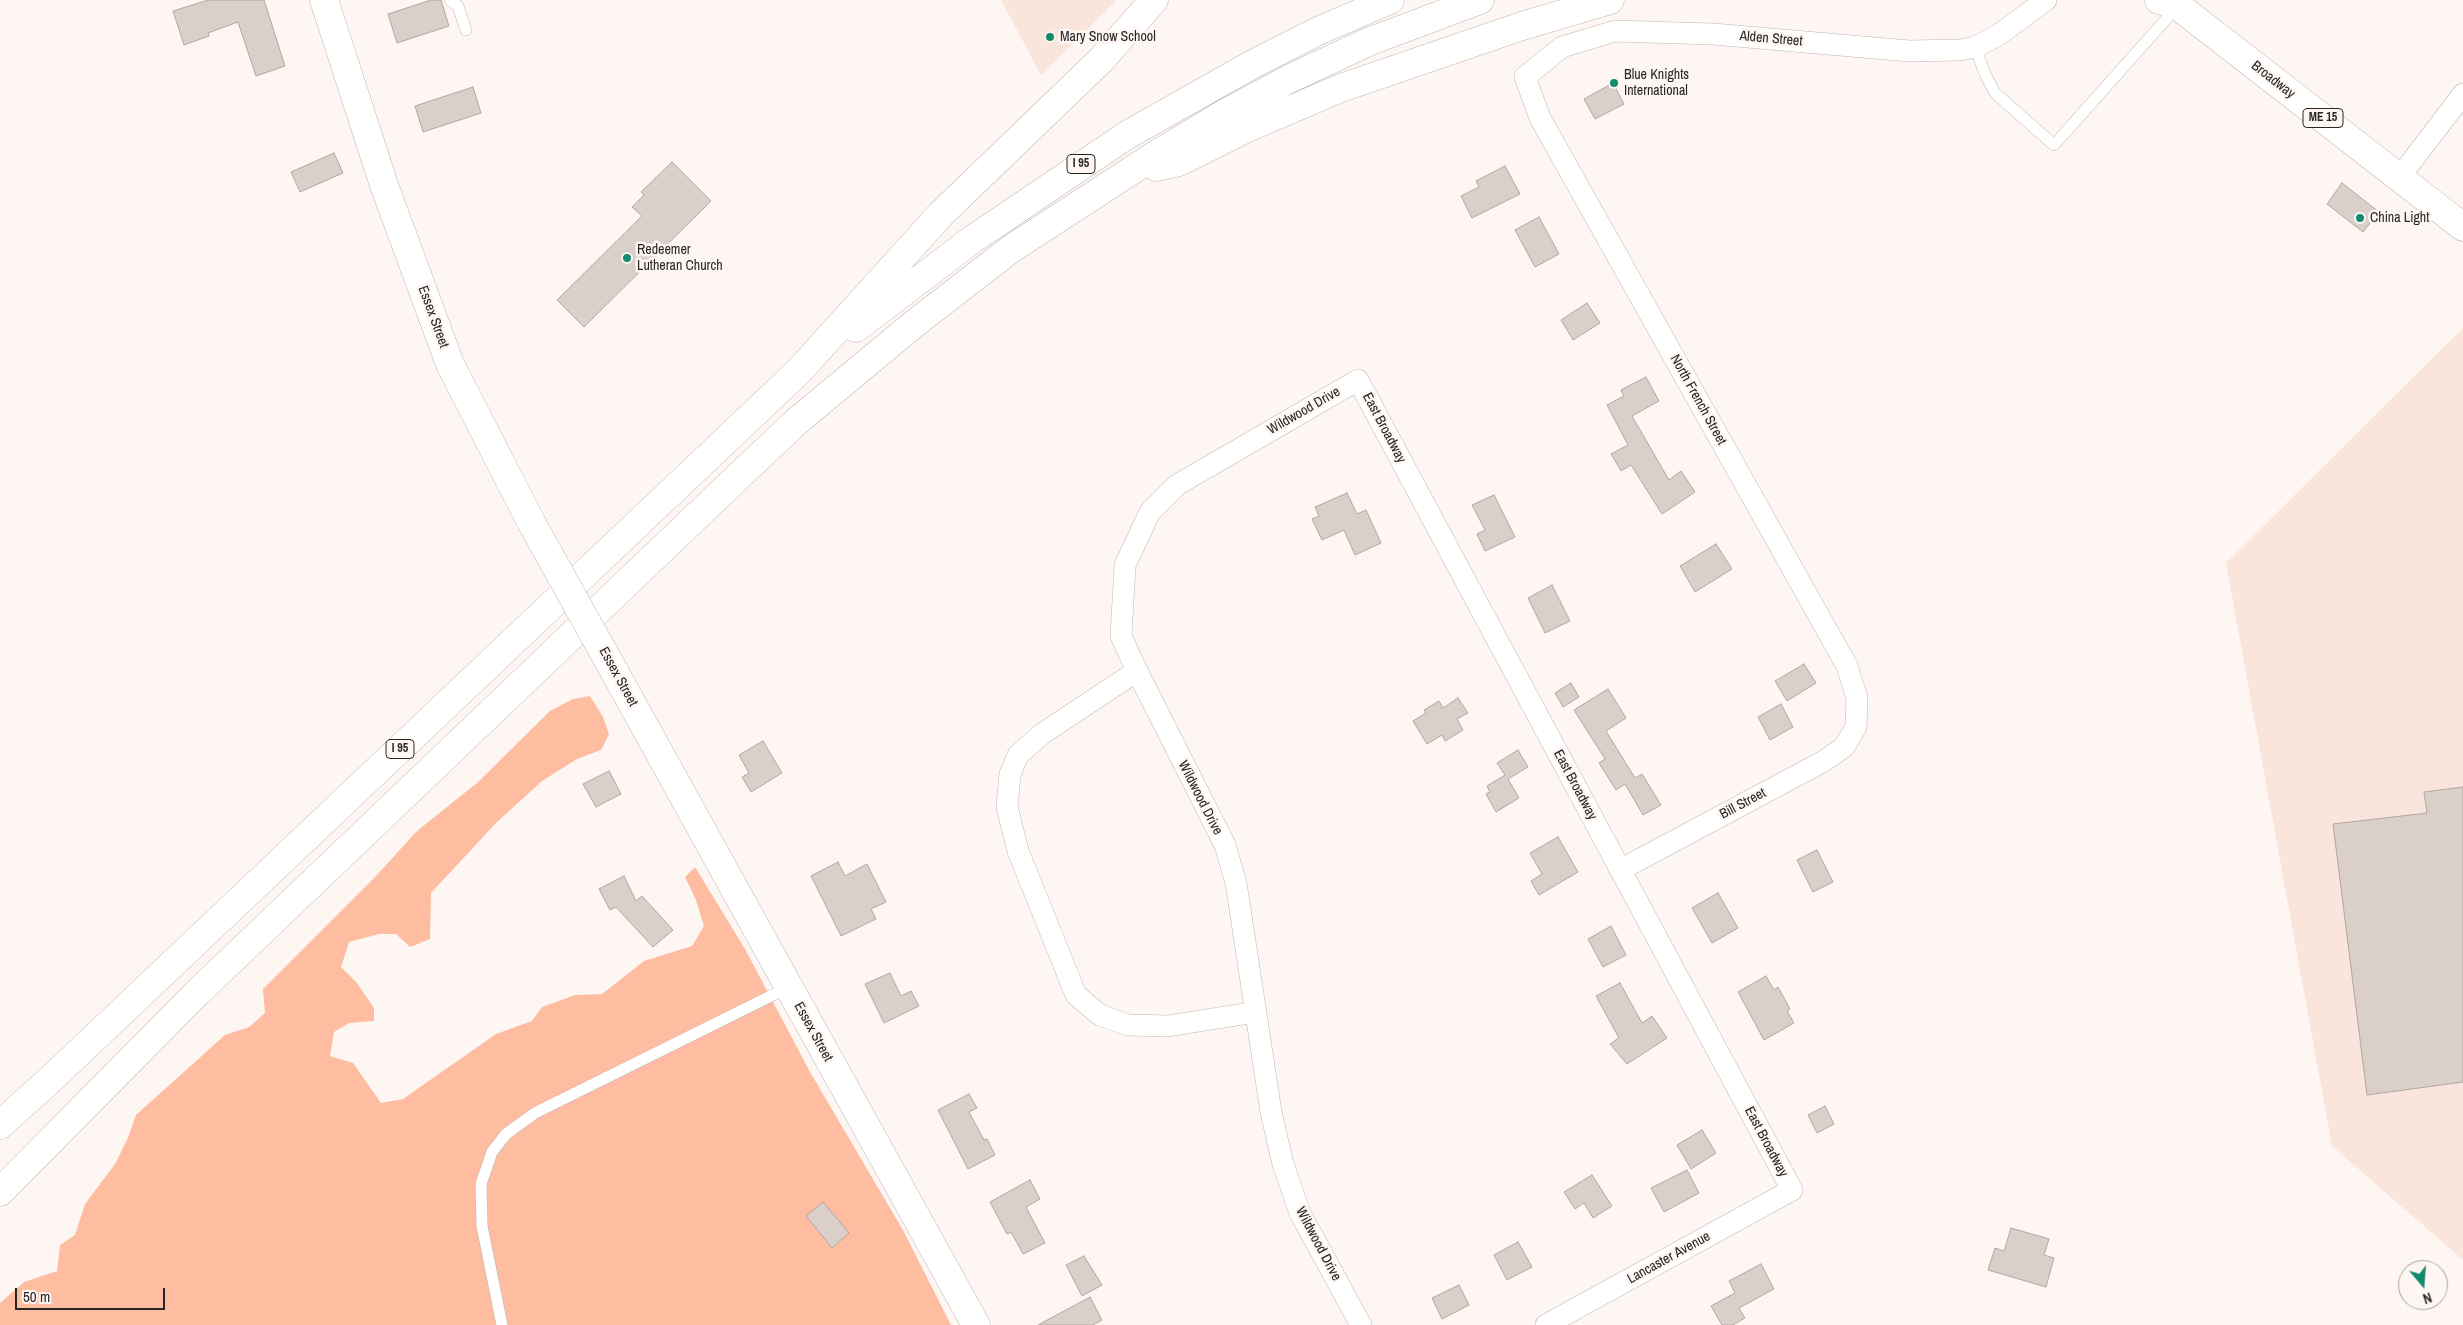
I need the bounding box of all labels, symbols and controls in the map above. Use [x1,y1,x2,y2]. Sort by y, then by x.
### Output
street label: Alden Street [1739,28,1803,50]
place label: Mary Snow School [1060,29,1156,45]
marker: Mary Snow School [1044,31,1056,43]
street label: Broadway [2248,58,2298,102]
place label: Blue Knights International [1624,67,1689,100]
marker: Blue Knights International [1608,77,1620,89]
road number: ME 15 [2303,109,2343,128]
road number: I 95 [1067,154,1095,173]
place label: China Light [2370,210,2429,226]
marker: China Light [2354,212,2366,224]
place label: Redeemer Lutheran Church [637,242,723,274]
marker: Redeemer Lutheran Church [621,252,633,264]
street label: Essex Street [414,284,452,350]
street label: North French Street [1666,352,1730,448]
street label: Wildwood Drive [1265,383,1343,439]
street label: East Broadway [1358,390,1410,466]
street label: Essex Street [595,644,641,710]
road number: I 95 [386,740,414,759]
street label: East Broadway [1549,747,1601,823]
street label: Wildwood Drive [1174,758,1226,838]
street label: Bill Street [1717,785,1769,823]
street label: Essex Street [790,999,836,1065]
street label: East Broadway [1740,1104,1792,1180]
street label: Wildwood Drive [1292,1204,1344,1284]
street label: Lancaster Avenue [1625,1228,1713,1288]
north arrow [2398,1260,2448,1310]
scale bar [18,1278,168,1310]
text: 50 m [23,1286,50,1307]
text: N [2421,1288,2434,1308]

